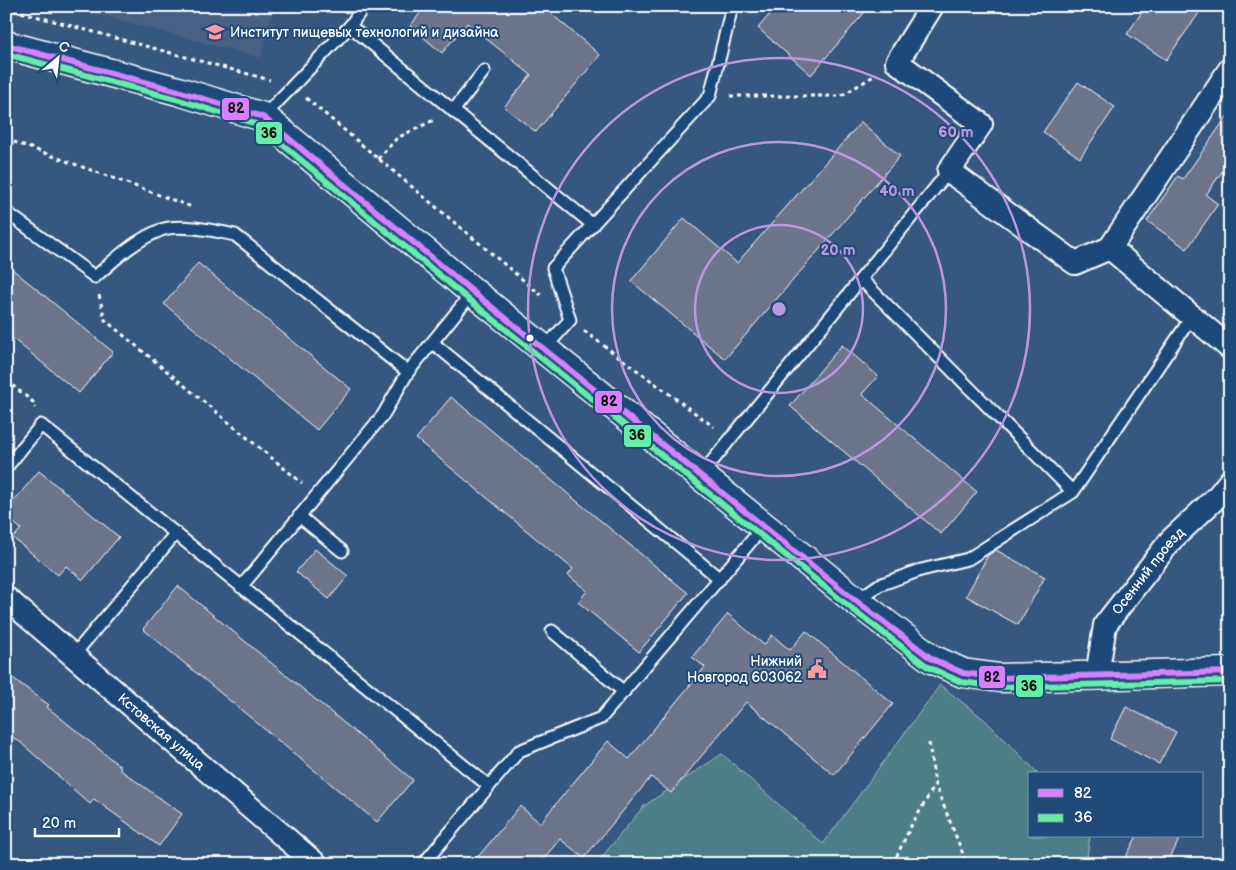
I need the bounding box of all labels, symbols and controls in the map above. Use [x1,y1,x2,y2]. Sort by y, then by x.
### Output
school or university icon: Институт пищевых технологий и дизайна [204,21,226,43]
place label: Институт пищевых технологий и дизайна [230,24,499,41]
north arrow [32,32,82,82]
text: С [56,37,72,57]
line badge: 82 [221,97,250,121]
text: 82 [228,100,245,117]
line badge: 36 [255,121,283,145]
text: 60 m [938,123,974,142]
text: 36 [261,125,277,142]
text: 40 m [879,182,915,201]
text: 20 m [821,241,856,260]
centre of rings [770,300,788,318]
unlabelled marker [525,333,535,343]
line badge: 82 [594,390,623,414]
text: 82 [601,393,618,410]
line badge: 36 [623,424,652,448]
text: 36 [629,427,645,444]
street label: Осенний проезд [1108,523,1188,618]
place label: Нижний Новгород 603062 [687,653,803,686]
public building icon: Нижний Новгород 603062 [806,658,828,680]
line badge: 82 [978,665,1006,689]
text: 82 [984,669,1001,686]
line badge: 36 [1015,674,1044,698]
text: 36 [1021,678,1037,695]
street label: Кстовская улица [114,689,209,774]
legend [1028,772,1204,838]
text: 82 [1074,784,1092,803]
scale bar [35,805,119,837]
text: 36 [1074,808,1092,827]
text: 20 m [42,814,76,833]

